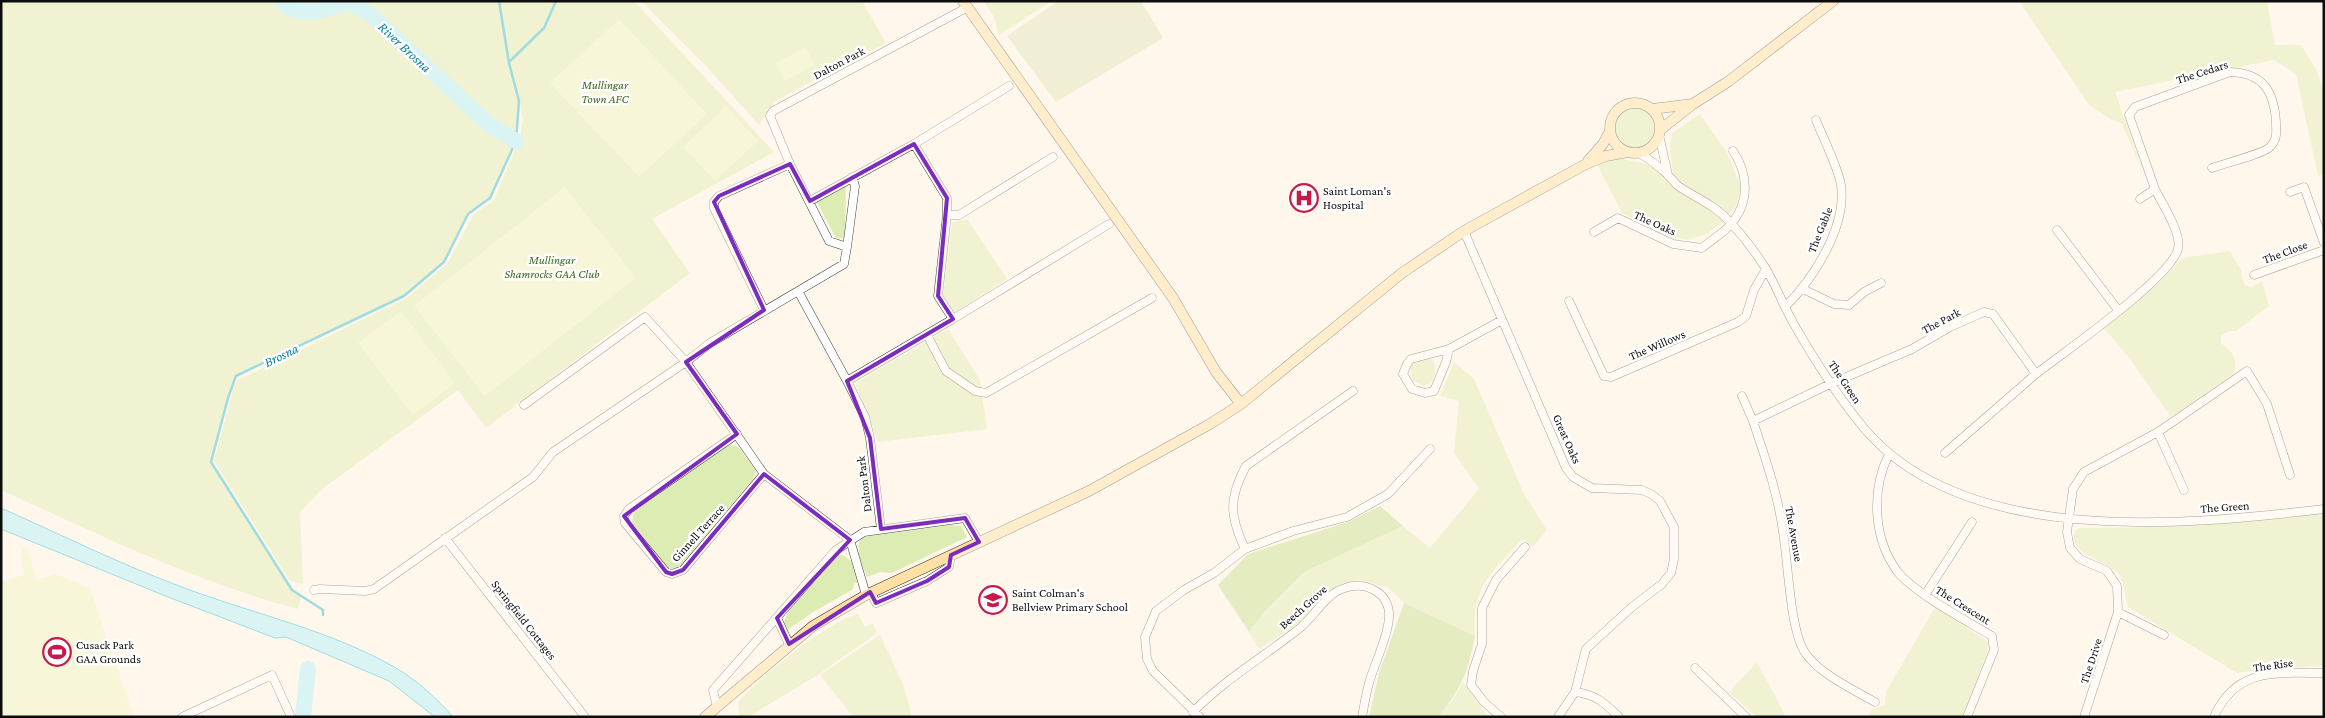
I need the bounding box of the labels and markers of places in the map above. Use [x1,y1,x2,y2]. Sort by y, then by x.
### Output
hospital icon: Saint Loman's Hospital [1289,183,1319,213]
place label: Saint Loman's Hospital [1323,184,1391,212]
school or university icon: Saint Colman's Bellview Primary School [978,585,1008,615]
place label: Saint Colman's Bellview Primary School [1012,586,1128,614]
sports icon: Cusack Park GAA Grounds [42,637,72,667]
place label: Cusack Park GAA Grounds [76,638,141,666]

